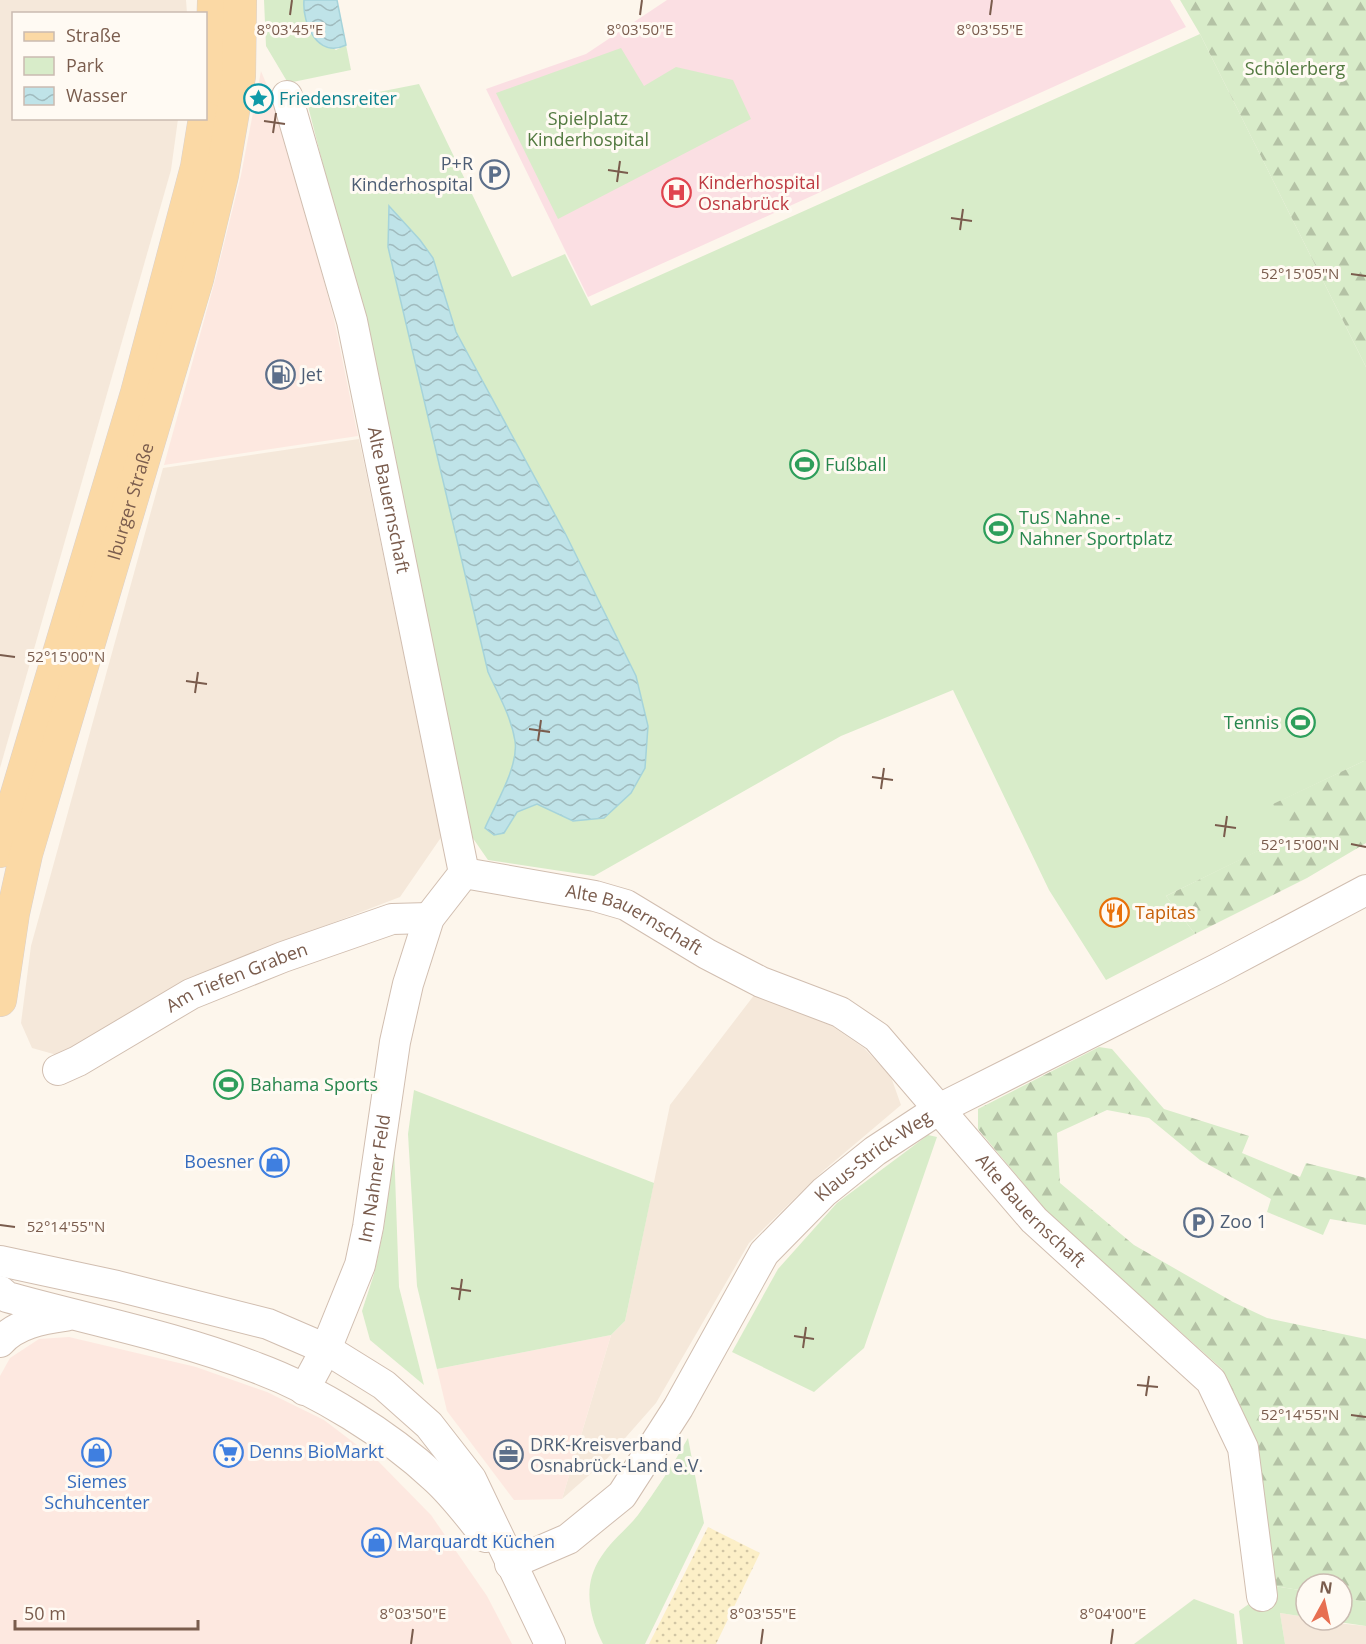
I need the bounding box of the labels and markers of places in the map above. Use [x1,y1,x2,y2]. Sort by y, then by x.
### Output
place icon: Friedensreiter [242,83,274,115]
place label: Friedensreiter [279,86,398,110]
place label: P+R Kinderhospital [351,151,473,196]
parking icon: P+R Kinderhospital [478,158,510,190]
place label: Kinderhospital Osnabrück [698,170,820,215]
hospital icon: Kinderhospital Osnabrück [661,177,693,209]
fuel station icon: Jet [264,359,296,391]
place label: Jet [299,362,322,386]
sports icon: Fußball [788,449,820,481]
place label: Fußball [825,452,887,476]
place label: TuS Nahne - Nahner Sportplatz [1019,505,1173,550]
sports icon: TuS Nahne - Nahner Sportplatz [982,512,1014,544]
sports icon: Tennis [1284,707,1316,739]
place label: Tennis [1224,710,1279,734]
restaurant icon: Tapitas [1098,897,1130,929]
place label: Tapitas [1135,900,1195,924]
sports icon: Bahama Sports [213,1069,245,1101]
place label: Bahama Sports [250,1072,378,1096]
shop icon: Boesner [259,1146,291,1178]
place label: Boesner [184,1149,255,1173]
parking icon: Zoo 1 [1183,1206,1215,1238]
place label: Zoo 1 [1220,1209,1267,1233]
place label: DRK-Kreisverband Osnabrück-Land e.V. [530,1432,703,1477]
supermarket icon: Denns BioMarkt [212,1436,244,1468]
shop icon: Siemes Schuhcenter [81,1437,113,1469]
place label: Denns BioMarkt [249,1439,384,1463]
office icon: DRK-Kreisverband Osnabrück-Land e.V. [493,1439,525,1471]
place label: Siemes Schuhcenter [44,1469,150,1514]
shop icon: Marquardt Küchen [360,1526,392,1558]
place label: Marquardt Küchen [397,1529,555,1553]

